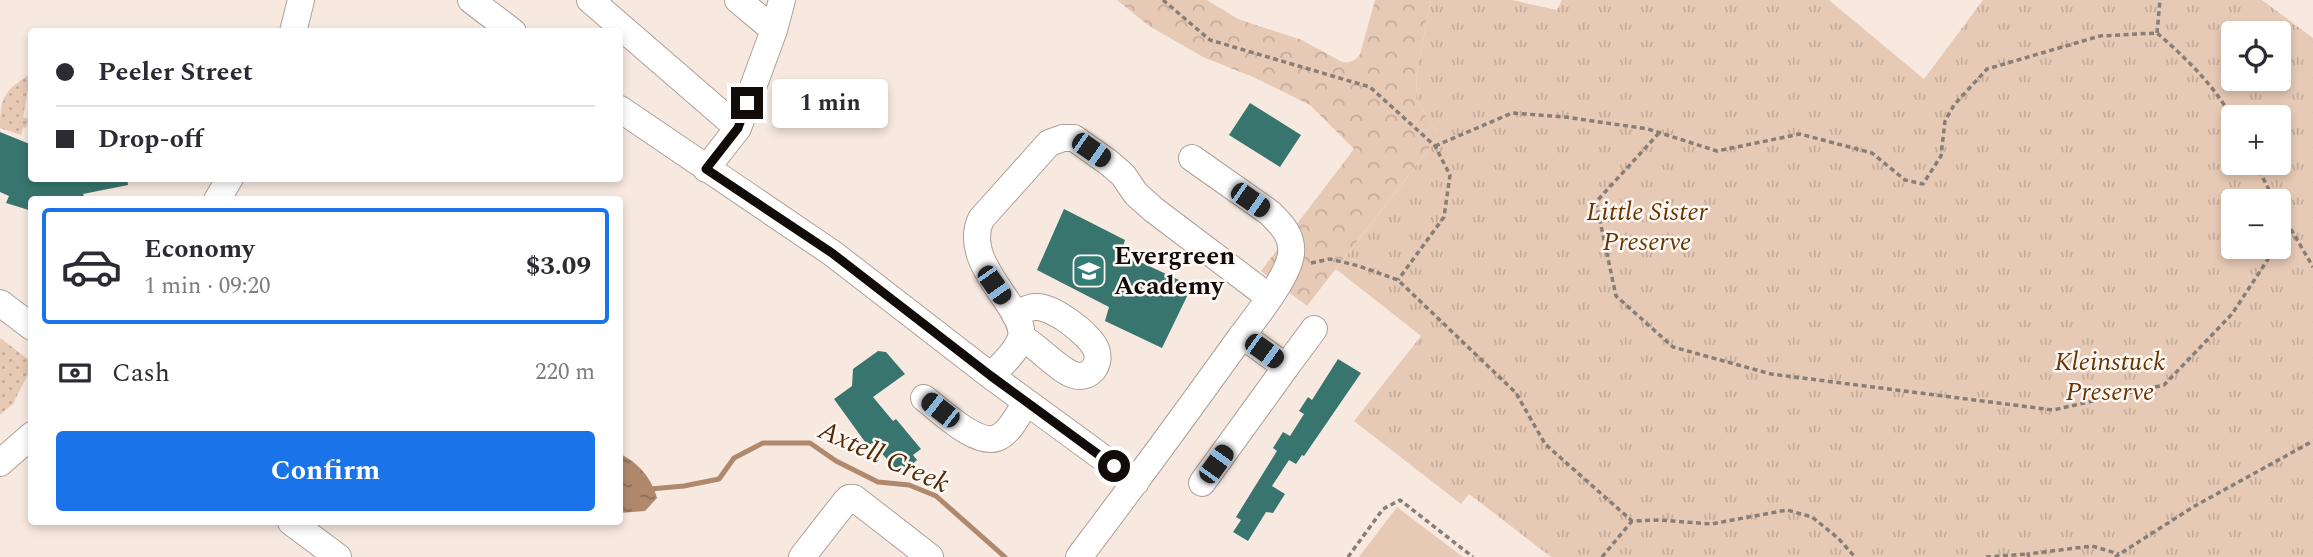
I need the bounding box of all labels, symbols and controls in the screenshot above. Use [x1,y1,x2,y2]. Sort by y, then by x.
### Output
map controls [2221,21,2291,259]
button: locate [2221,21,2291,91]
text: Peeler Street [98,52,253,92]
callout: 1 min [772,78,887,128]
text: 1 min [799,86,861,121]
route end [731,87,763,119]
button: + [2221,105,2291,175]
text: Drop-off [98,119,203,159]
car [1068,129,1115,171]
car [1227,179,1274,221]
button: − [2221,189,2291,259]
park label: Little Sister Preserve [1586,192,1709,262]
text: Economy [144,229,254,269]
icon: car [60,235,123,298]
place label: Evergreen Academy [1114,236,1235,306]
text: $3.09 [526,246,591,286]
school or university icon: Evergreen Academy [1070,252,1108,290]
car [974,262,1015,308]
text: 1 min · 09:20 [144,269,271,304]
car [1241,330,1288,372]
park label: Kleinstuck Preserve [2055,342,2165,412]
text: Cash [112,353,170,393]
icon: cash [56,354,94,392]
text: 220 m [535,355,595,390]
car [917,389,964,431]
water label: Axtell Creek [811,409,956,505]
button: Confirm [56,431,595,511]
car [1196,441,1237,487]
route start [1098,450,1130,482]

